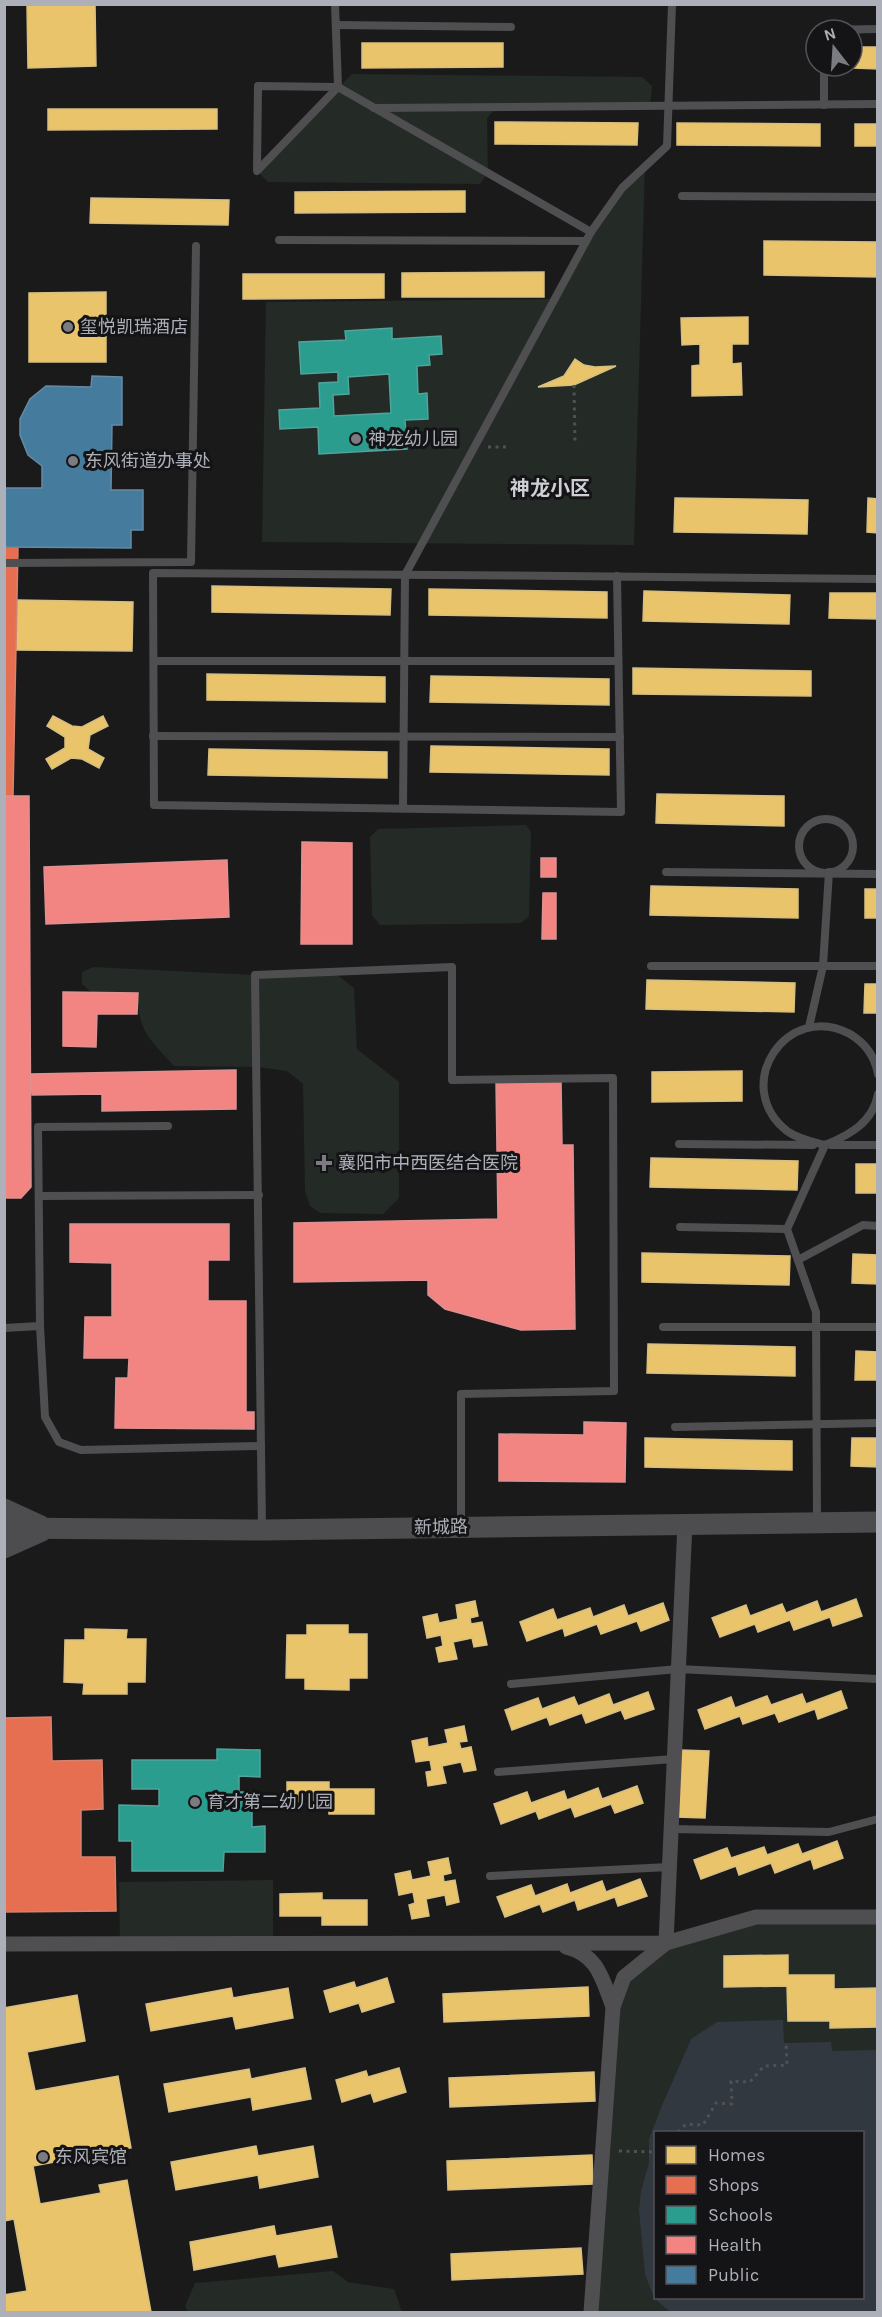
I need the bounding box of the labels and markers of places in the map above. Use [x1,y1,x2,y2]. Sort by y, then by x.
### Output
place label: 玺悦凯瑞酒店 [80,316,188,338]
marker: 玺悦凯瑞酒店 [61,320,75,334]
place label: 神龙幼儿园 [368,428,458,450]
marker: 神龙幼儿园 [349,432,363,446]
place label: 东风街道办事处 [85,450,211,472]
marker: 东风街道办事处 [66,454,80,468]
place label: 襄阳市中西医结合医院 [338,1152,518,1174]
marker: 襄阳市中西医结合医院 [315,1154,333,1172]
place label: 育才第二幼儿园 [207,1791,333,1813]
marker: 育才第二幼儿园 [188,1795,202,1809]
place label: 东风宾馆 [55,2146,127,2168]
marker: 东风宾馆 [36,2150,50,2164]

